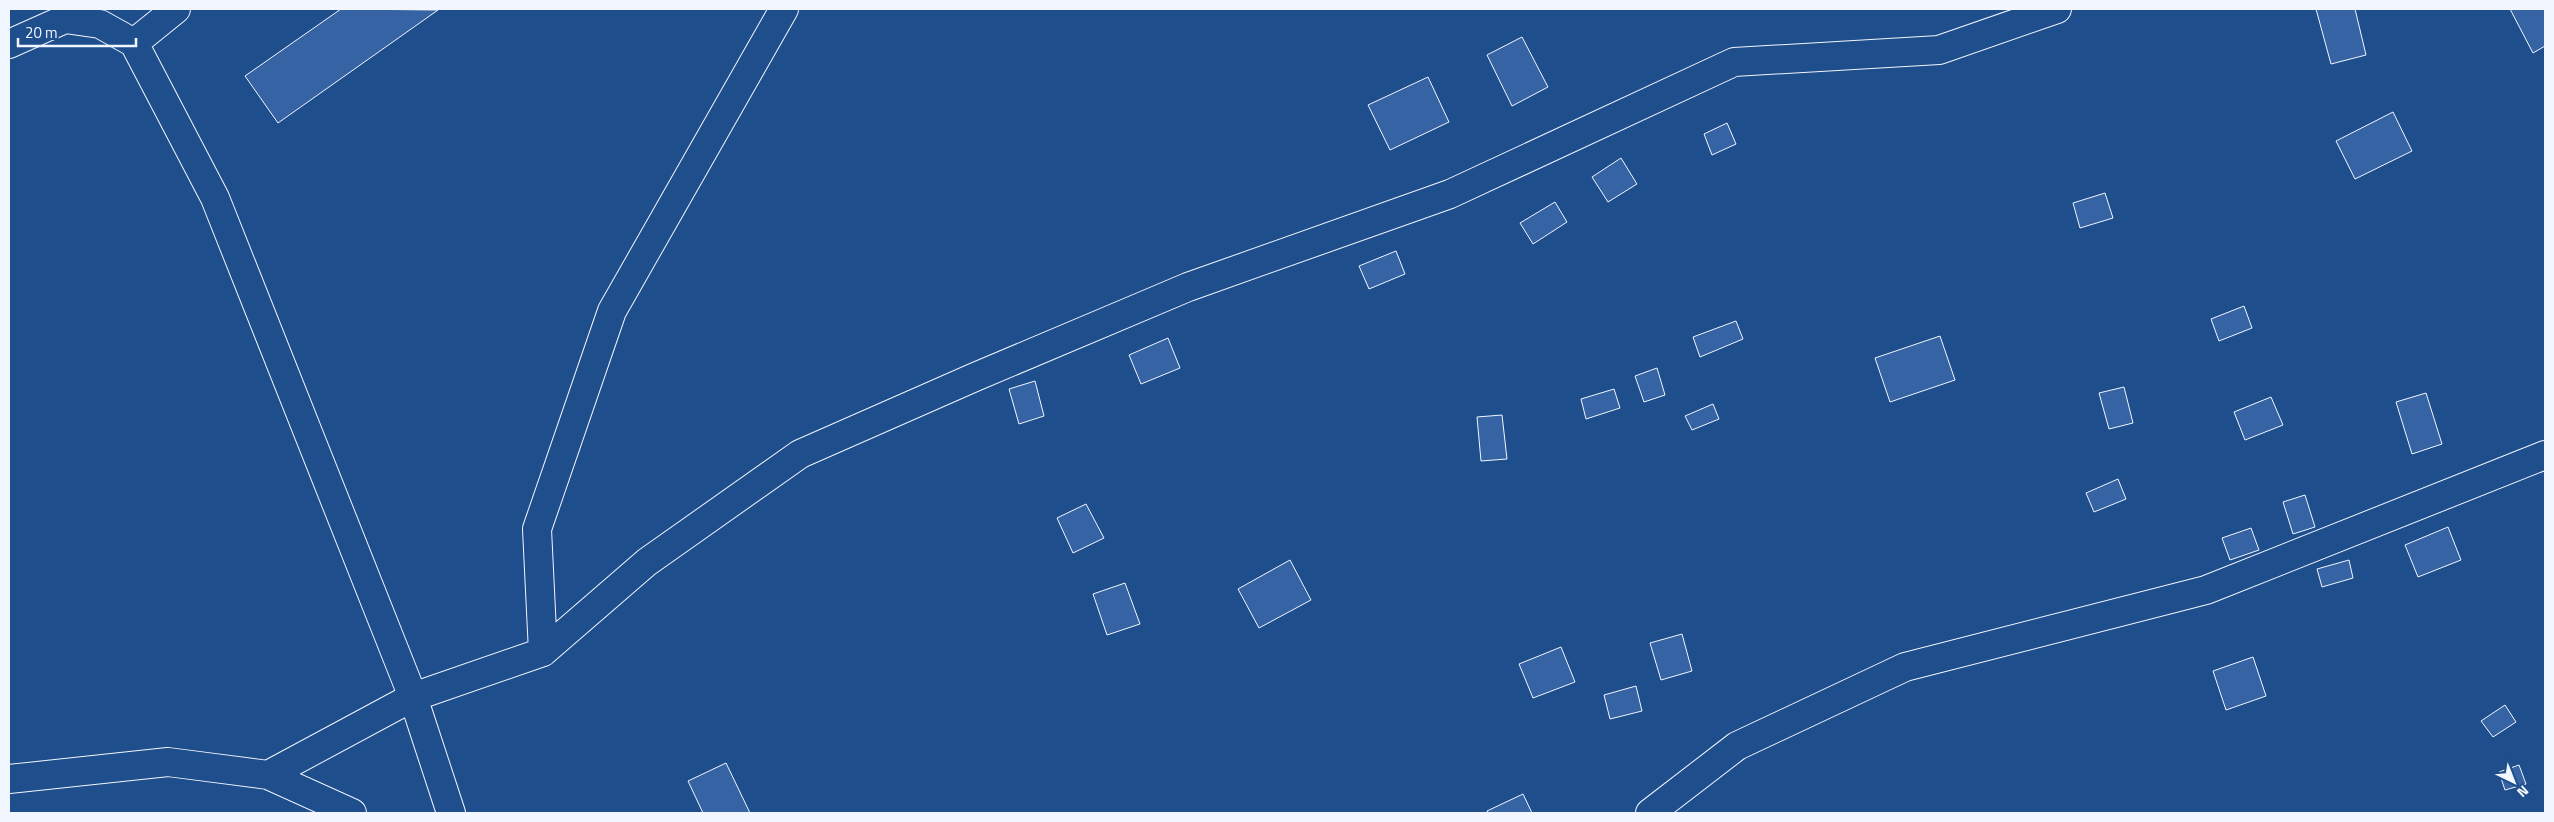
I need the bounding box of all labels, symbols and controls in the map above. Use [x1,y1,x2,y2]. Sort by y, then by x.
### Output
scale bar [18,15,135,47]
text: 20 m [25,21,58,44]
north arrow [2489,757,2539,807]
text: N [2512,781,2534,803]

